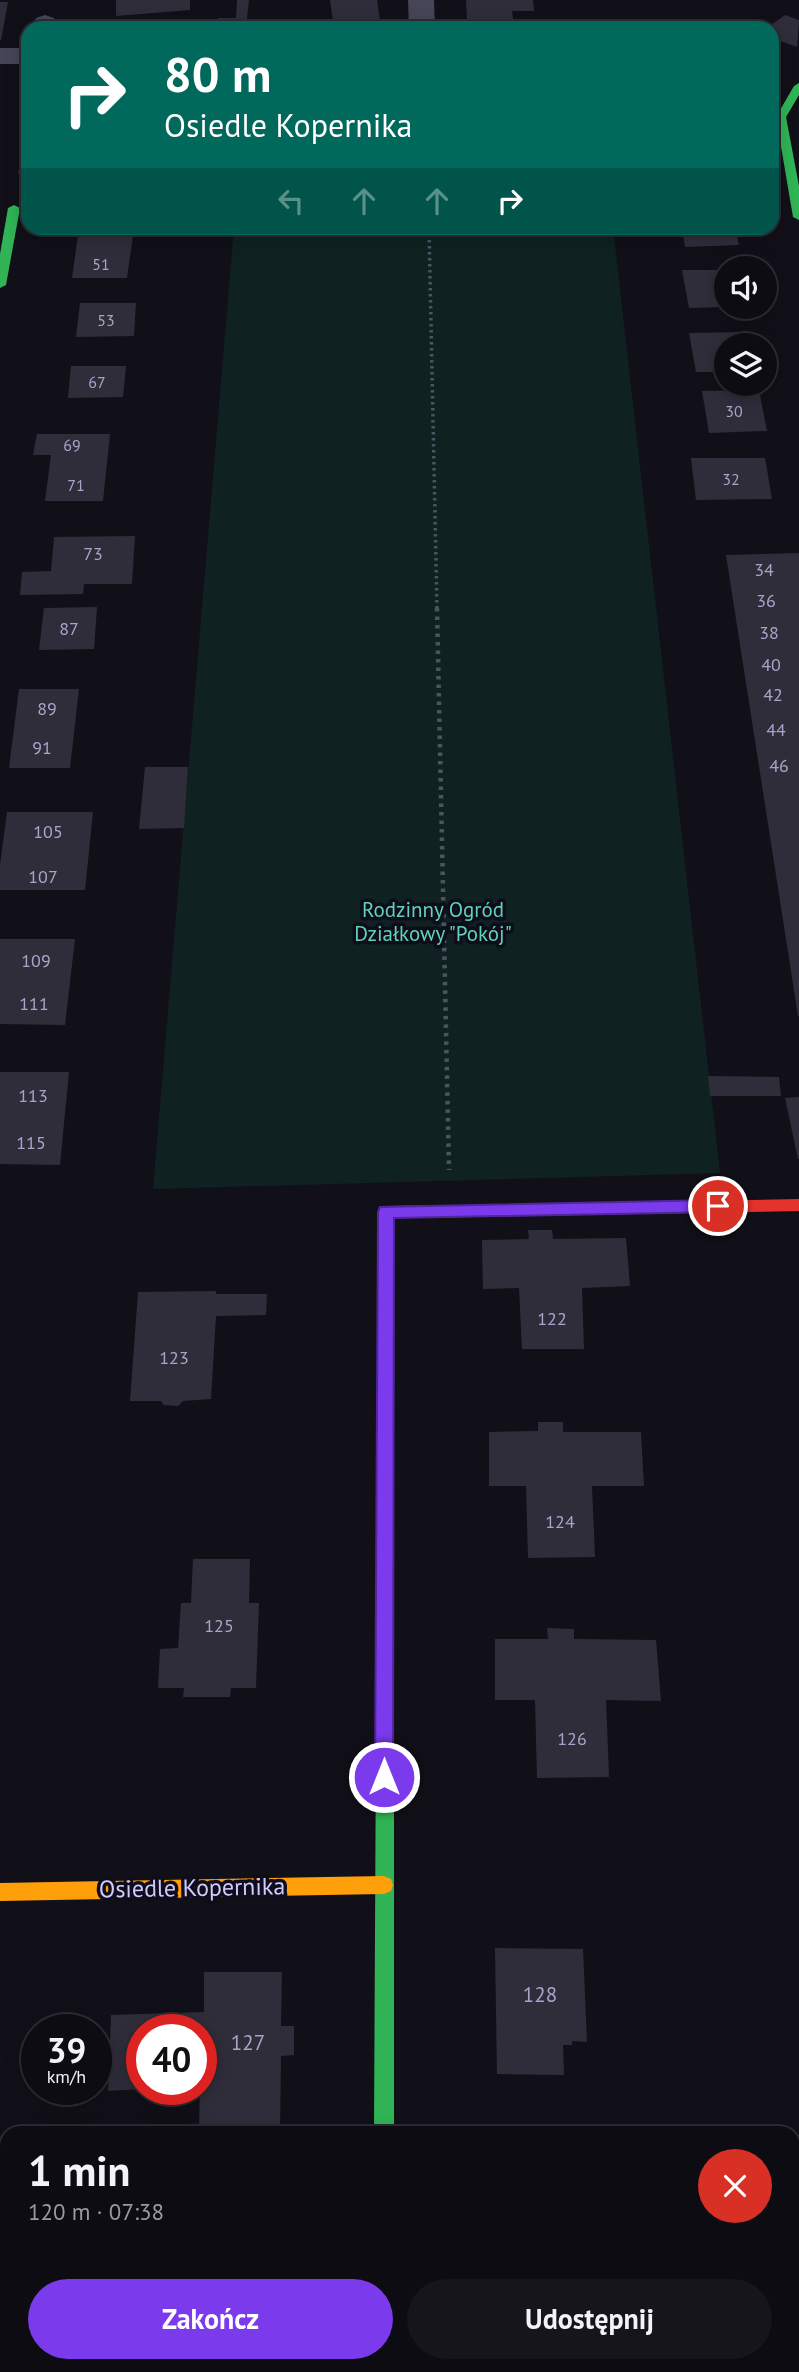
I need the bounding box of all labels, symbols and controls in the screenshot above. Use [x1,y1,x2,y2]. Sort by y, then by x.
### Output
text: 80 m [164,42,271,106]
icon: right [49,49,140,140]
text: Osiedle Kopernika [164,104,412,146]
icon: left [272,182,310,220]
icon: ahead [345,182,383,220]
icon: ahead [418,182,456,220]
icon: right [491,182,529,220]
house number: 51 [92,254,110,274]
map controls [714,256,777,396]
button: sound [714,256,777,319]
house number: 53 [97,310,115,330]
button: layers [714,333,777,396]
house number: 67 [88,372,106,392]
house number: 30 [725,401,743,421]
house number: 69 [63,435,81,455]
house number: 32 [722,469,740,489]
house number: 71 [67,475,85,495]
house number: 73 [83,542,103,565]
house number: 34 [754,558,774,581]
house number: 36 [756,589,776,612]
house number: 87 [59,617,79,640]
house number: 38 [759,621,779,644]
house number: 40 [761,653,781,676]
house number: 42 [763,683,783,706]
house number: 89 [37,697,57,720]
house number: 44 [766,718,786,741]
house number: 91 [32,736,52,759]
house number: 46 [769,754,789,777]
house number: 105 [33,820,63,843]
house number: 107 [28,865,58,888]
park label: Rodzinny Ogród Działkowy "Pokój" [354,896,512,947]
house number: 109 [21,949,51,972]
house number: 111 [19,992,49,1015]
house number: 113 [18,1084,48,1107]
house number: 115 [16,1131,46,1154]
pin [688,1176,748,1236]
icon: arrive [699,1187,737,1225]
house number: 122 [537,1307,567,1330]
house number: 123 [159,1346,189,1369]
house number: 124 [545,1510,575,1533]
house number: 125 [204,1614,234,1637]
house number: 126 [557,1727,587,1750]
position arrow [347,1740,421,1814]
street label: Osiedle Kopernika [99,1870,285,1905]
house number: 128 [523,1981,557,2008]
speed limit sign: 40 [126,2014,217,2105]
text: 39 [47,2027,86,2073]
house number: 127 [231,2029,265,2056]
text: km/h [47,2065,86,2088]
text: 1 min [28,2143,130,2198]
button: close [698,2149,772,2223]
text: 120 m · 07:38 [28,2197,164,2226]
button: Zakończ [28,2279,393,2359]
button: Udostępnij [407,2279,772,2359]

